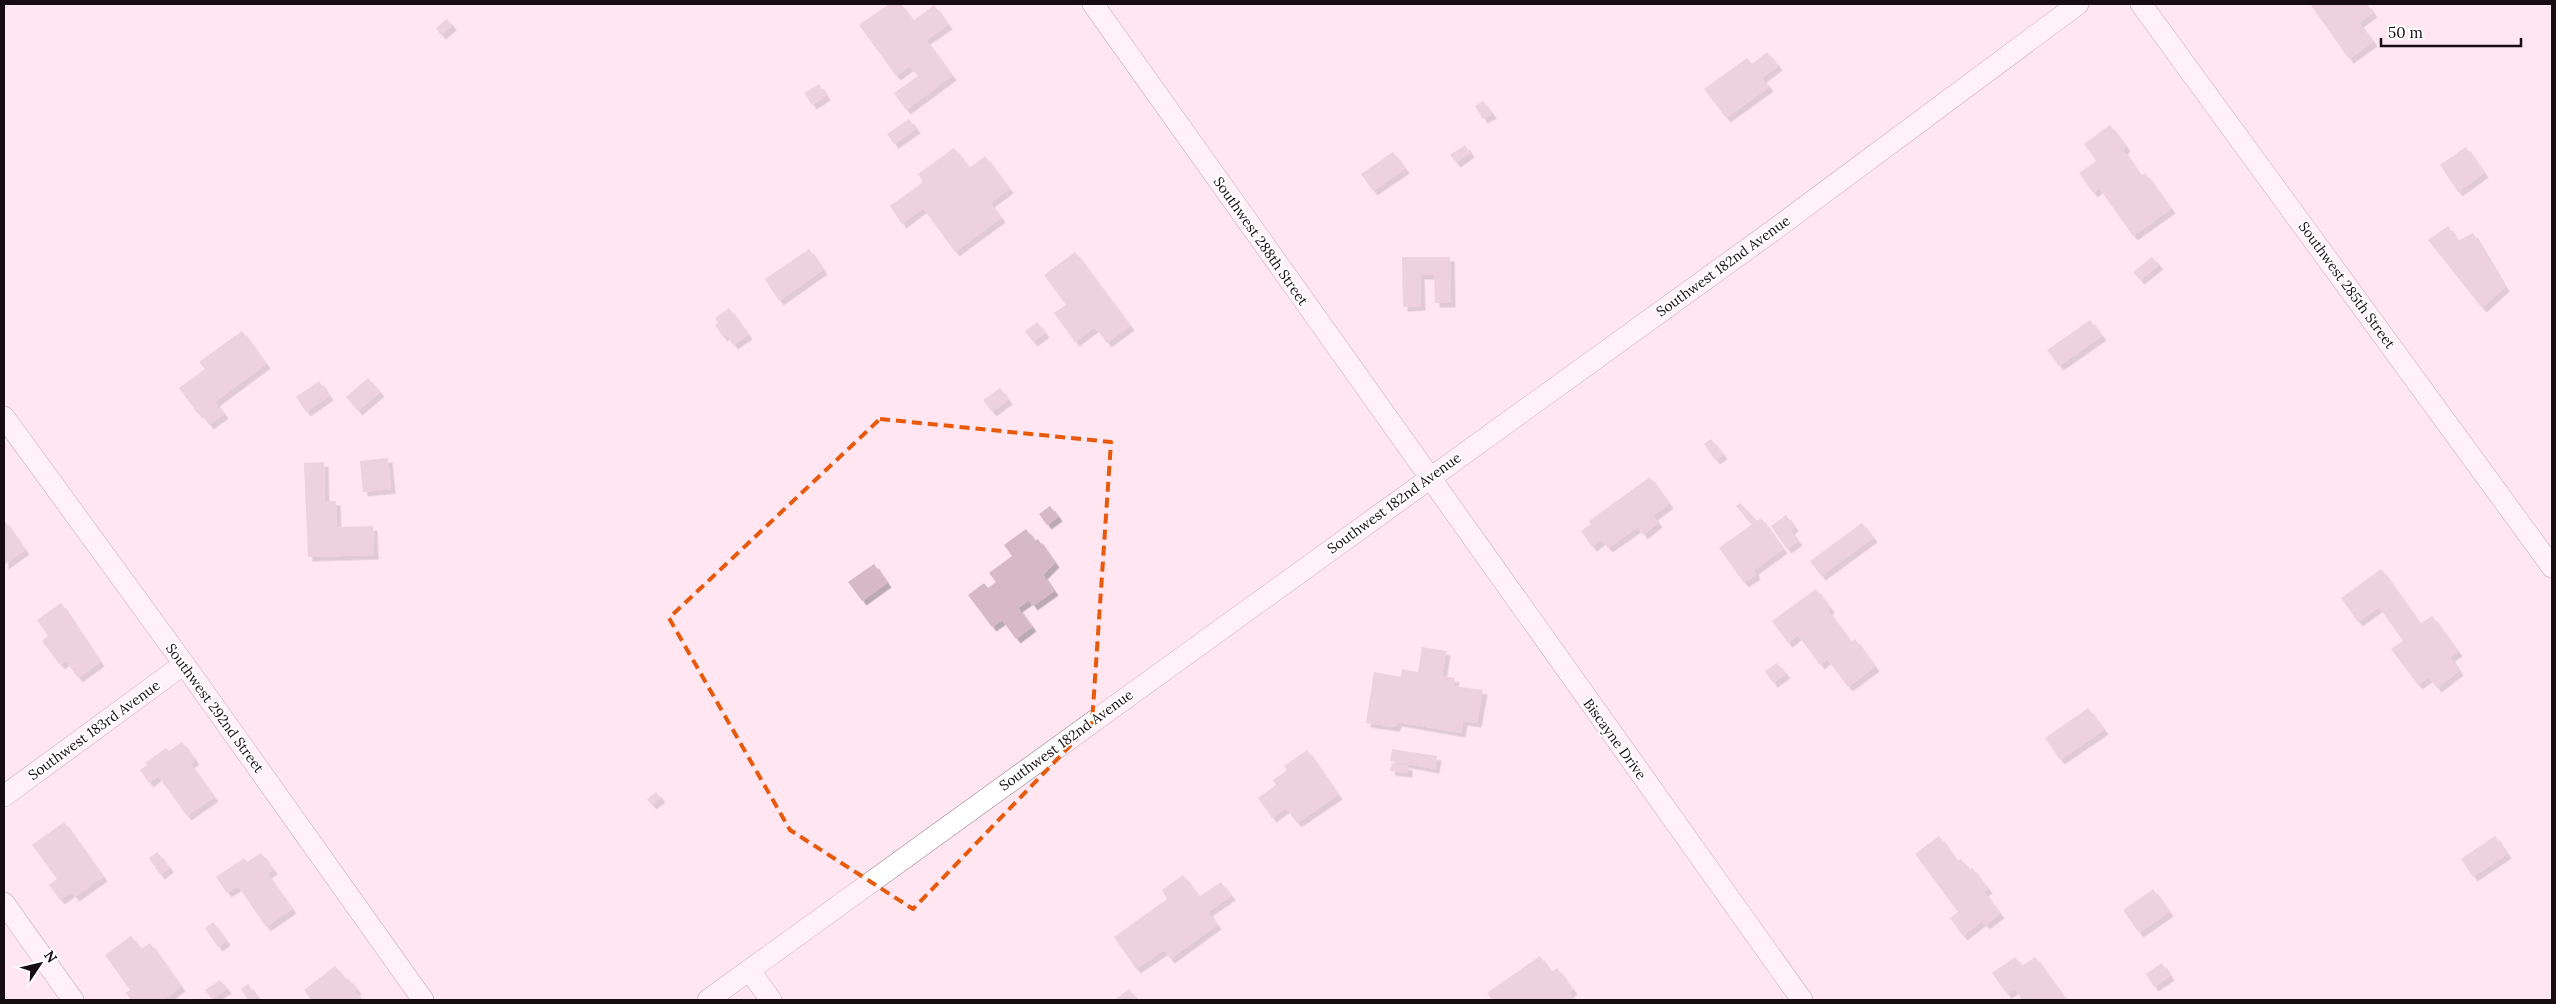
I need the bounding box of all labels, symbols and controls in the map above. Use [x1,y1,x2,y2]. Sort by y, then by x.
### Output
scale bar [2381,15,2521,47]
text: 50 m [2388,23,2423,42]
street label: Southwest 288th Street [1210,173,1313,309]
street label: Southwest 182nd Avenue [1653,211,1794,321]
street label: Southwest 285th Street [2295,218,2399,352]
street label: Southwest 182nd Avenue [1324,448,1465,558]
street label: Southwest 292nd Street [162,640,268,777]
street label: Southwest 183rd Avenue [25,676,164,784]
street label: Southwest 182nd Avenue [996,685,1137,795]
street label: Biscayne Drive [1580,695,1651,783]
north arrow [15,939,65,989]
text: N [40,947,61,966]

